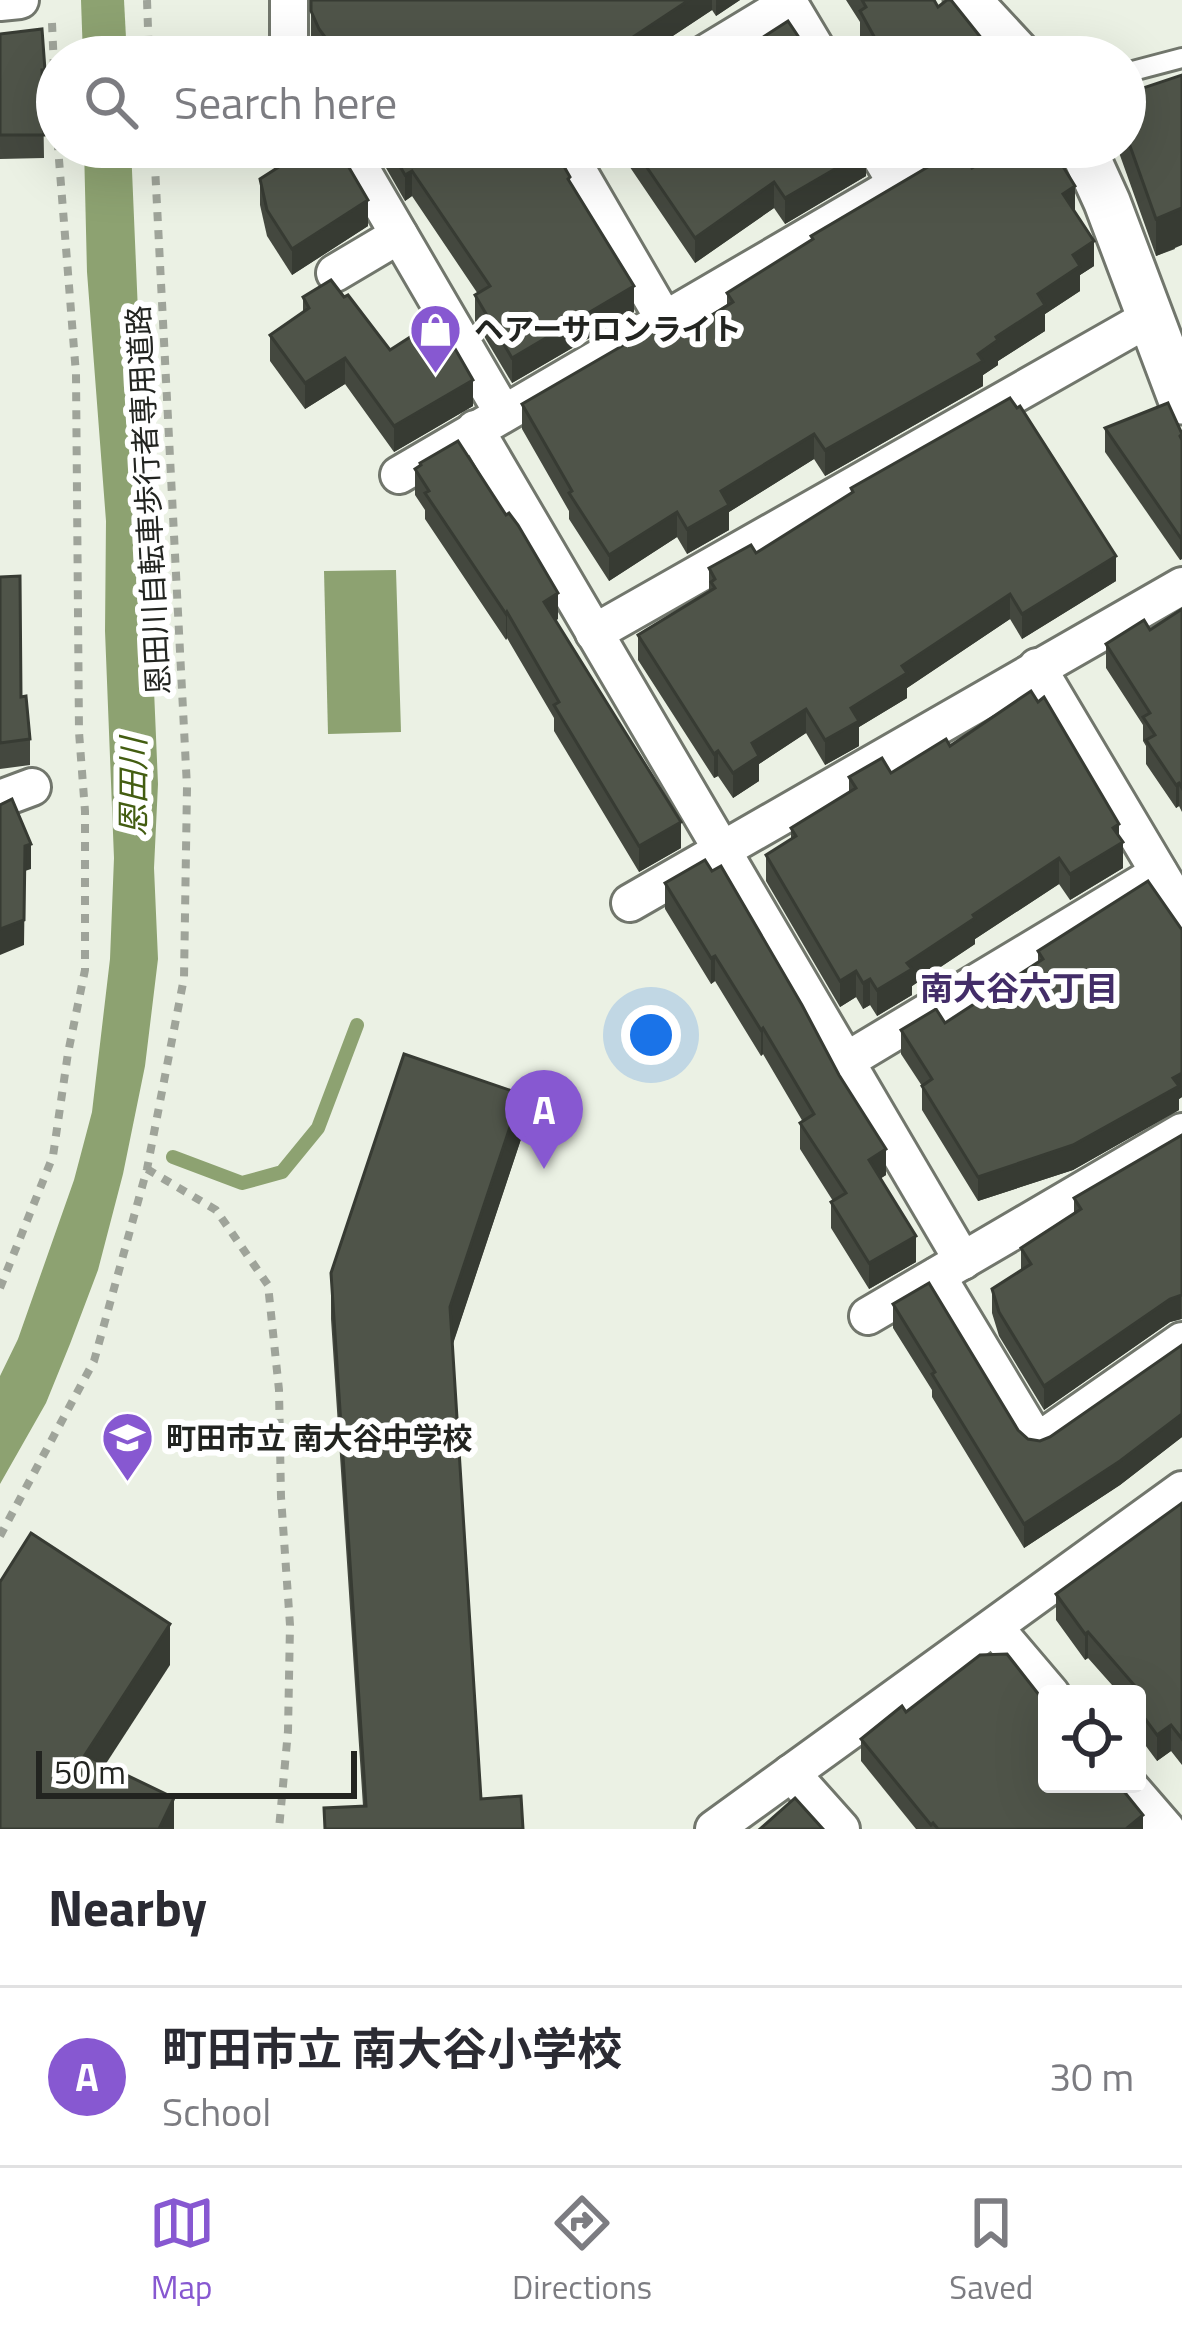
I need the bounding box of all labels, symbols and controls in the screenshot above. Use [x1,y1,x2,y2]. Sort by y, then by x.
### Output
search box [36,36,1146,168]
text: Search here [174,68,397,136]
icon: search [78,69,144,135]
shop icon: ヘアーサロンライト [407,301,463,375]
street label: 恩田川自転車歩行者専用道路 [115,304,181,696]
place label: ヘアーサロンライト [474,306,742,352]
water label: 恩田川 [108,735,158,837]
district label: 南大谷六丁目 [920,963,1118,1013]
your location [621,1005,681,1065]
pin: A [505,1070,583,1169]
school or university icon: 町田市立 南大谷中学校 [99,1410,155,1484]
place label: 町田市立 南大谷中学校 [166,1415,473,1461]
map controls [1038,1685,1146,1793]
button: locate [1038,1685,1146,1793]
scale bar [36,1745,357,1798]
text: 50 m [54,1747,126,1797]
text: Nearby [48,1868,207,1946]
text: 町田市立 南大谷小学校 [162,2014,622,2082]
text: A [75,2047,99,2106]
text: 30 m [1049,2047,1134,2106]
text: School [162,2082,271,2141]
tab: Map [149,2190,215,2312]
tab: Directions [512,2190,652,2312]
tab: Saved [949,2190,1033,2312]

